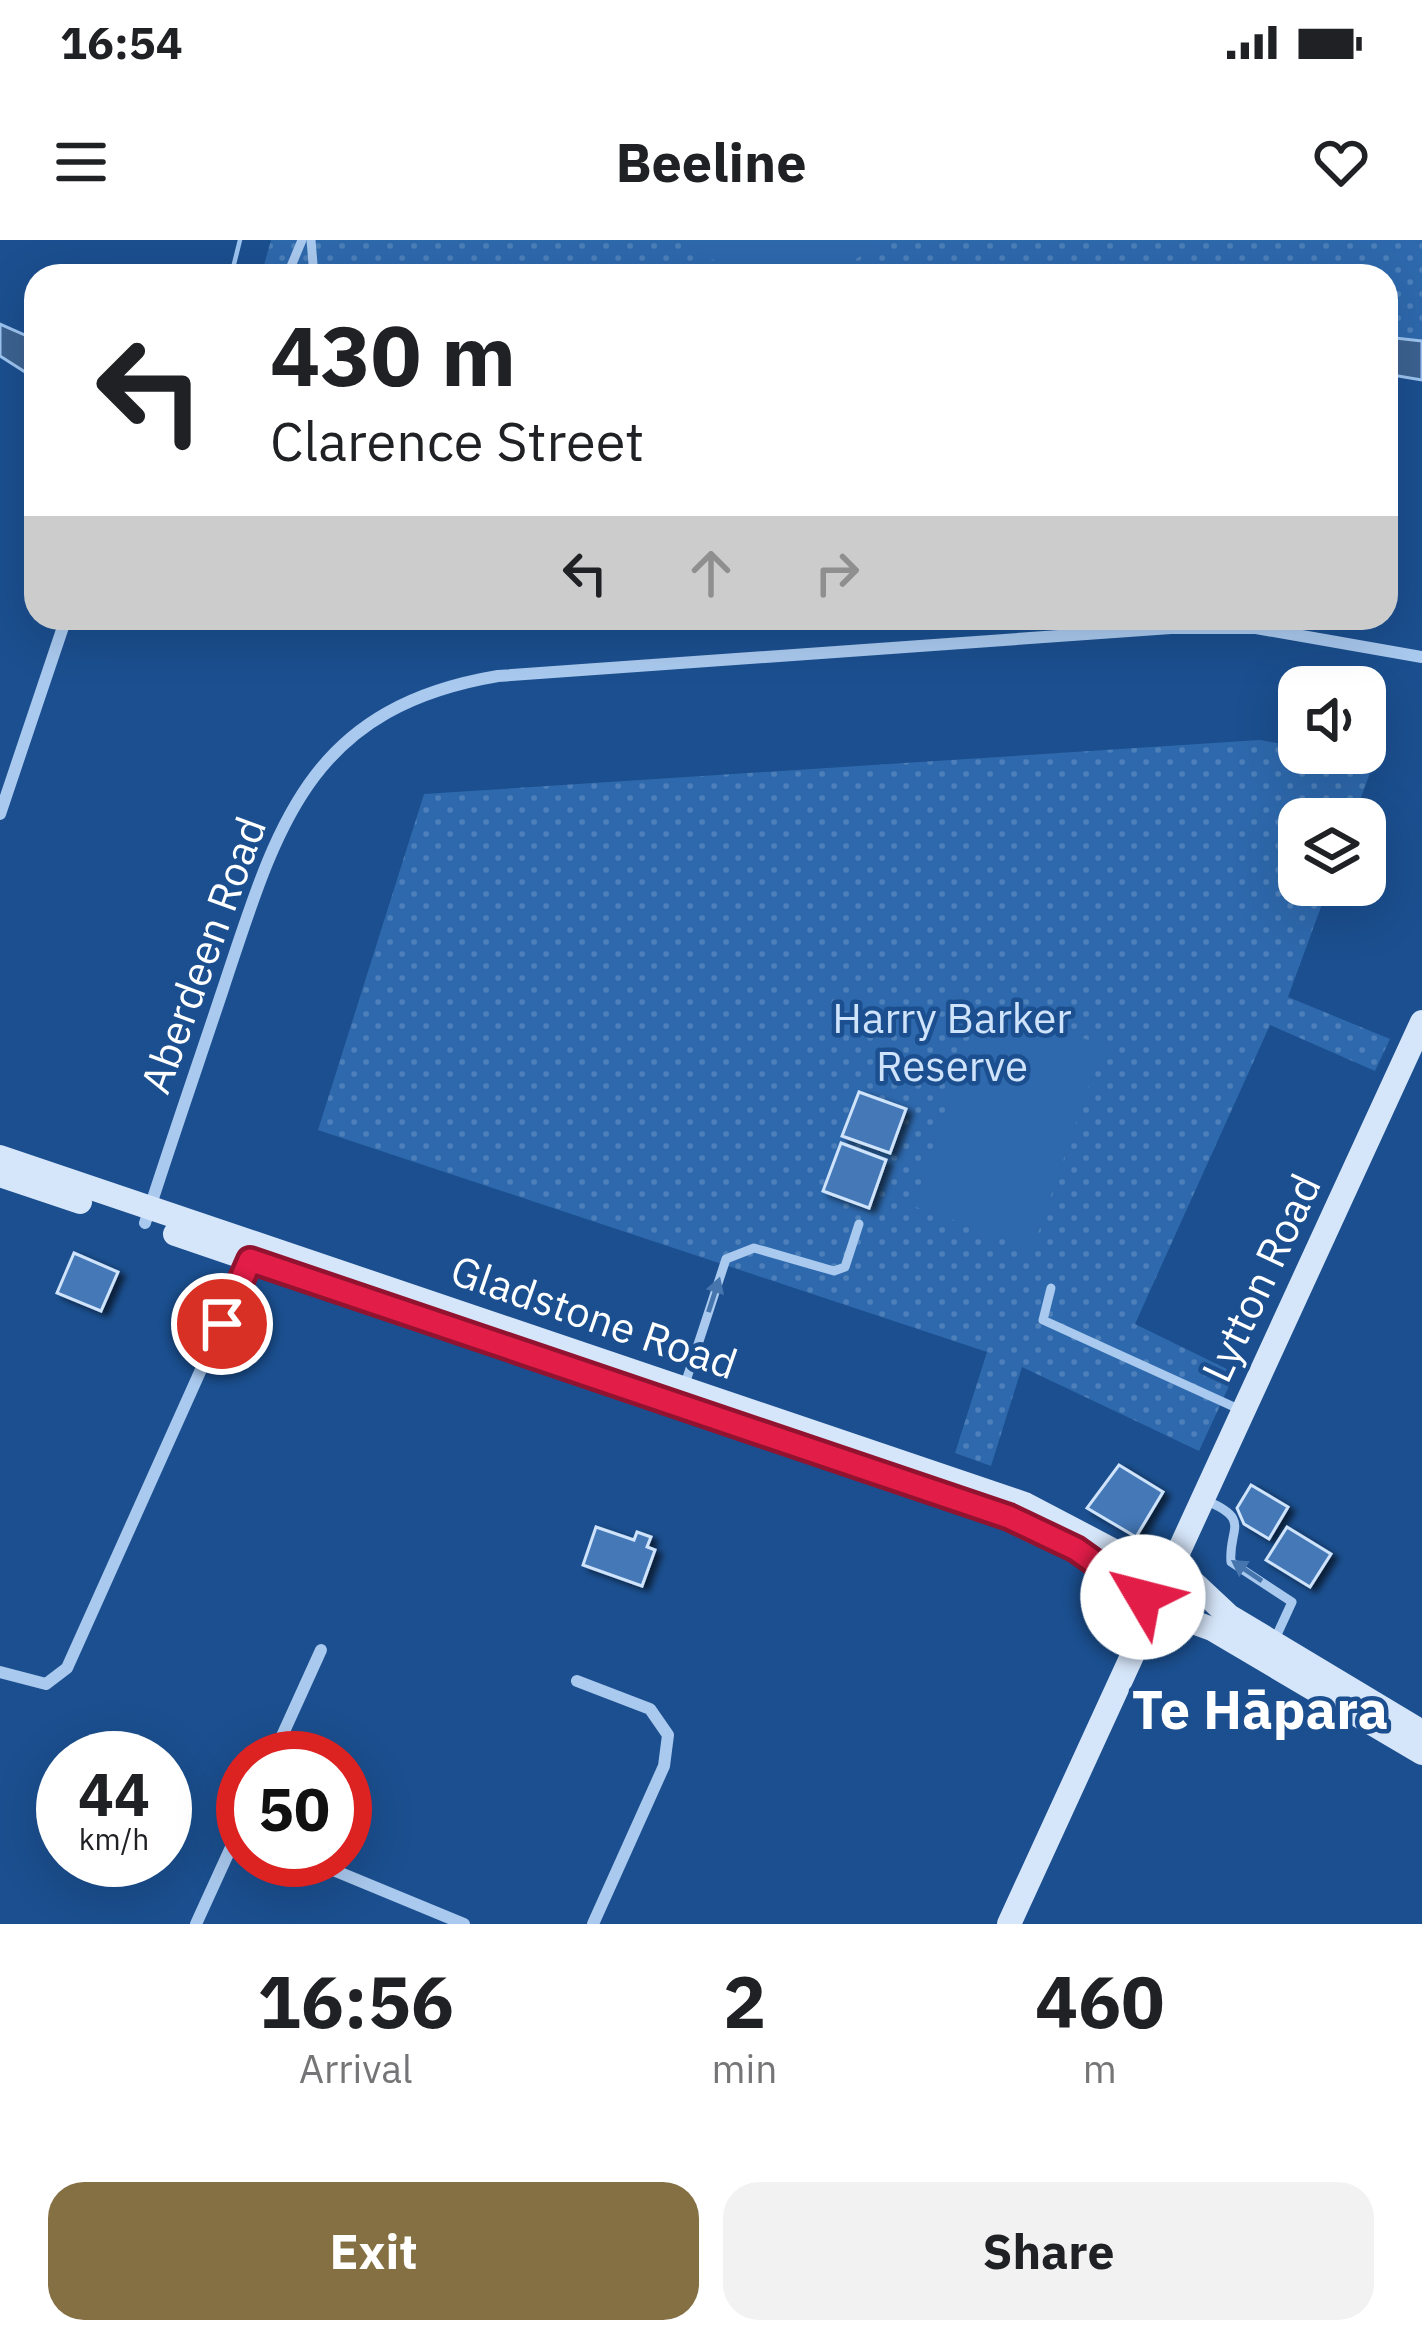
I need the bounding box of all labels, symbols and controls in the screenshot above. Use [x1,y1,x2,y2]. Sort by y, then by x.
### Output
text: 16:54 [60,13,183,71]
text: Beeline [615,127,807,197]
icon: menu [48,129,114,195]
icon: heart [1308,129,1374,195]
text: 430 m [270,300,516,409]
icon: left [72,312,228,468]
text: Clarence Street [270,406,644,476]
icon: left [552,540,618,606]
icon: ahead [678,540,744,606]
icon: right [804,540,870,606]
map controls [1278,666,1386,906]
button: sound [1278,666,1386,774]
button: layers [1278,798,1386,906]
street label: Aberdeen Road [127,809,278,1101]
park label: Harry Barker Reserve [832,990,1072,1093]
street label: Lytton Road [1188,1165,1333,1391]
street label: Gladstone Road [444,1242,744,1391]
pin [171,1273,273,1375]
one-way arrow [706,1276,724,1313]
icon: arrive [189,1291,255,1357]
position arrow [1080,1534,1206,1660]
one-way arrow [1231,1560,1263,1583]
district label: Te Hāpara [1132,1674,1388,1744]
speed limit sign: 50 [216,1731,372,1887]
text: 44 [78,1754,150,1833]
text: km/h [79,1819,149,1858]
text: 16:56 [257,1954,454,2048]
text: 2 [723,1954,766,2048]
text: 460 [1035,1954,1165,2048]
text: Arrival [299,2043,413,2094]
text: min [712,2043,777,2094]
text: m [1083,2043,1117,2094]
button: Exit [48,2182,699,2320]
button: Share [723,2182,1374,2320]

